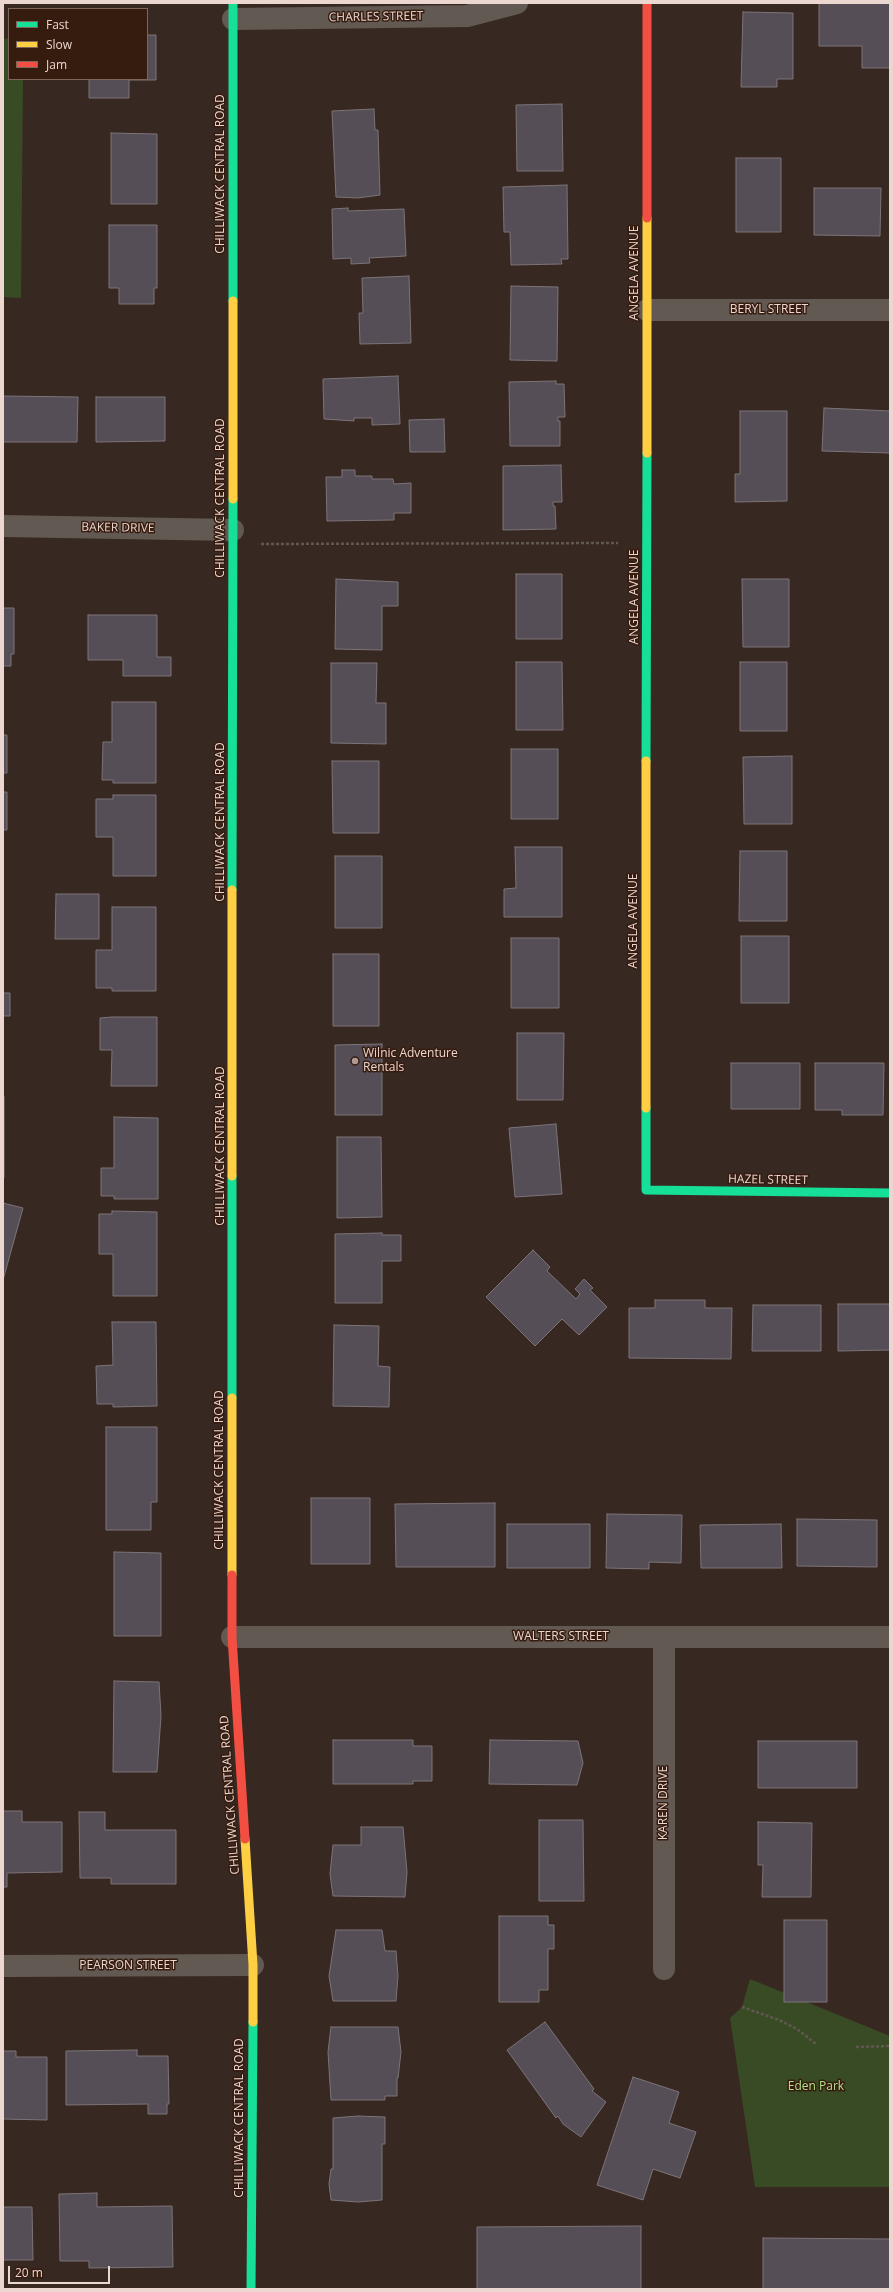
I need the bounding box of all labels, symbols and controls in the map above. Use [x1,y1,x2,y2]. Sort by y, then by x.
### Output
legend [8,8,148,80]
street label: CHARLES STREET [329,9,423,25]
text: Fast [46,16,69,33]
text: Slow [46,36,72,53]
text: Jam [46,56,67,73]
street label: CHILLIWACK CENTRAL ROAD [214,94,228,254]
street label: ANGELA AVENUE [628,226,642,320]
street label: BERYL STREET [730,303,808,317]
street label: CHILLIWACK CENTRAL ROAD [214,418,228,578]
street label: BAKER DRIVE [81,520,155,536]
street label: ANGELA AVENUE [628,550,642,644]
street label: CHILLIWACK CENTRAL ROAD [214,742,228,902]
street label: ANGELA AVENUE [627,874,641,968]
place label: Wilnic Adventure Rentals [363,1047,458,1075]
marker: Wilnic Adventure Rentals [350,1056,360,1066]
street label: CHILLIWACK CENTRAL ROAD [214,1066,228,1226]
street label: HAZEL STREET [728,1172,808,1188]
street label: CHILLIWACK CENTRAL ROAD [213,1390,227,1550]
street label: WALTERS STREET [513,1630,609,1644]
street label: CHILLIWACK CENTRAL ROAD [217,1715,243,1875]
street label: KAREN DRIVE [657,1766,671,1840]
street label: PEARSON STREET [79,1959,177,1973]
street label: CHILLIWACK CENTRAL ROAD [233,2038,247,2198]
park label: Eden Park [788,2080,844,2094]
scale bar [10,2258,112,2284]
text: 20 m [15,2264,43,2281]

